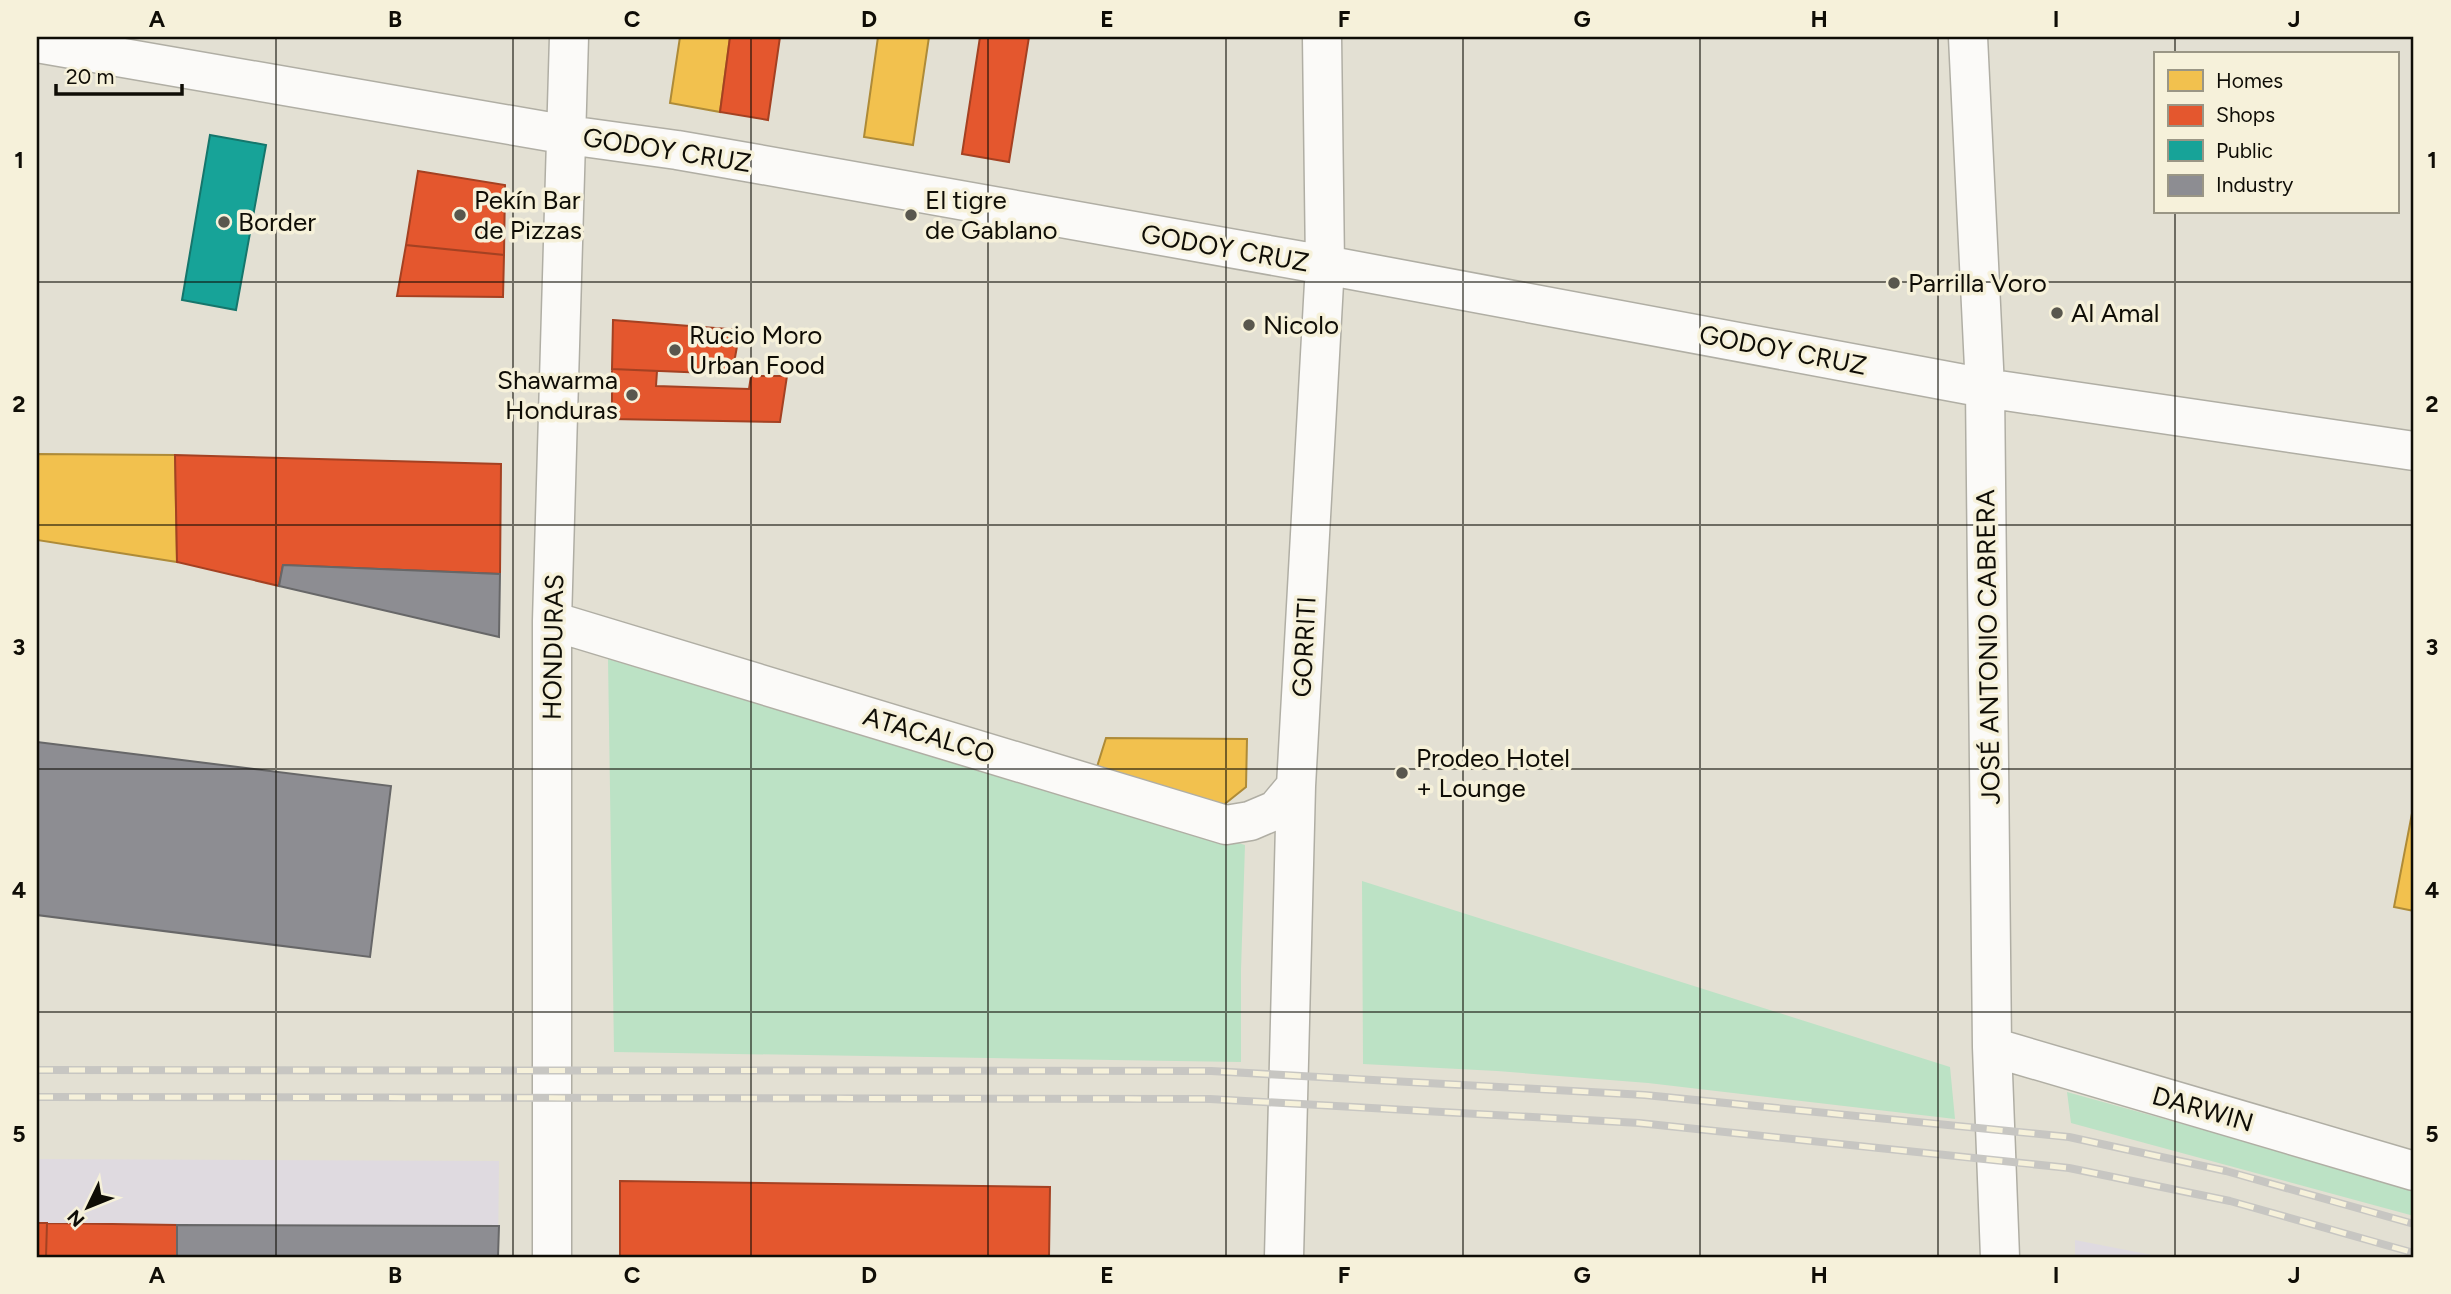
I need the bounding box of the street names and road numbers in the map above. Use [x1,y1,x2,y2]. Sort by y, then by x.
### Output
street label: GODOY CRUZ [581,121,753,179]
street label: GODOY CRUZ [1139,217,1311,279]
street label: GODOY CRUZ [1697,318,1869,382]
street label: JOSÉ ANTONIO CABRERA [1969,489,2007,805]
street label: HONDURAS [536,574,570,720]
street label: GORRITI [1285,596,1323,698]
street label: ATACALCO [859,700,999,770]
street label: DARWIN [2149,1079,2257,1139]

